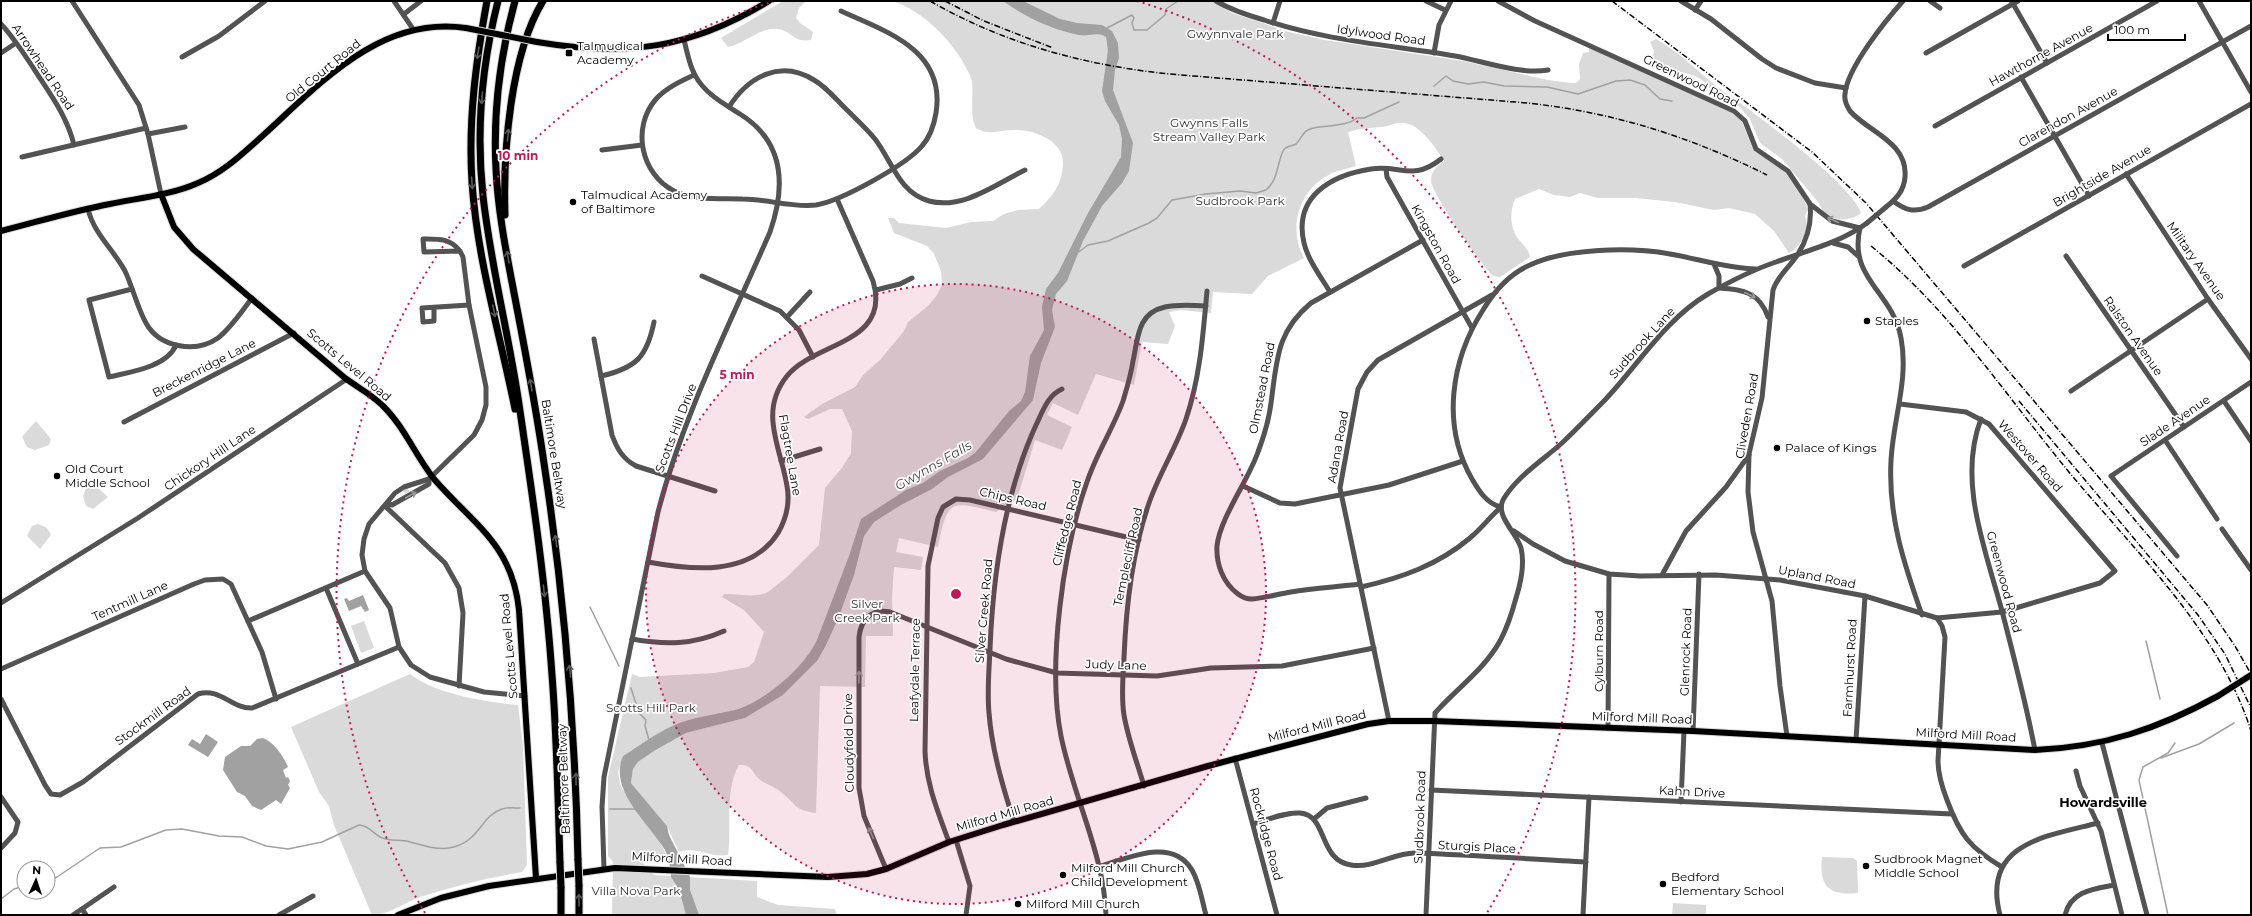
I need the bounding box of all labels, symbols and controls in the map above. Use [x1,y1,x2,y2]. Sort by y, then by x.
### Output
scale bar [2108,16,2185,42]
street label: Hawthorne Avenue [1986,20,2095,89]
street label: Arrowhead Road [9,21,78,113]
street label: Idylwood Road [1336,21,1426,48]
text: 100 m [2114,22,2150,37]
park label: Gwynnvale Park [1187,26,1284,41]
street label: Old Court Road [282,36,363,106]
place label: Talmudical Academy [577,38,643,67]
one-way arrow [474,46,482,59]
marker: Talmudical Academy [564,48,574,58]
street label: Greenwood Road [1641,51,1741,110]
street label: Clarendon Avenue [2016,83,2120,150]
one-way arrow [478,91,485,104]
park label: Gwynns Falls Stream Valley Park [1153,115,1266,144]
one-way arrow [504,129,512,142]
street label: Brightside Avenue [2050,141,2154,210]
text: 10 min [498,148,538,163]
one-way arrow [469,176,476,189]
place label: Talmudical Academy of Baltimore [581,187,707,216]
park label: Sudbrook Park [1195,193,1285,208]
marker: Talmudical Academy of Baltimore [568,197,578,207]
street label: Kingston Road [1408,201,1465,286]
one-way arrow [1827,216,1839,223]
street label: Military Avenue [2164,219,2229,303]
one-way arrow [504,251,512,264]
one-way arrow [1744,292,1756,299]
street label: Ralston Avenue [2100,293,2166,378]
one-way arrow [490,304,498,317]
street label: Sudbrook Lane [1606,304,1678,382]
place label: Staples [1875,313,1919,328]
marker: Staples [1862,316,1872,326]
street label: Scotts Level Road [304,325,395,404]
street label: Breckenridge Lane [150,335,258,400]
street label: Olmstead Road [1245,341,1278,435]
text: 5 min [719,367,755,382]
street label: Cliveden Road [1732,372,1761,460]
one-way arrow [527,379,535,392]
street label: Scotts Hill Drive [652,381,699,474]
street label: Slade Avenue [2137,392,2213,450]
street label: Baltimore Beltway [538,398,571,510]
street label: Adana Road [1324,409,1351,484]
street label: Flagtree Lane [776,413,805,497]
street label: Westover Road [1995,417,2066,495]
street label: Chickory Hill Lane [161,421,258,494]
water label: Gwynns Falls [892,436,975,493]
place label: Palace of Kings [1785,440,1877,455]
marker: Palace of Kings [1772,443,1782,453]
place label: Old Court Middle School [65,461,150,490]
marker: Old Court Middle School [52,471,62,481]
street label: Cliffedge Road [1049,478,1084,568]
street label: Chips Road [978,484,1048,514]
one-way arrow [405,491,417,498]
street label: Templecliff Road [1110,506,1145,608]
street label: Greenwood Road [1984,529,2025,634]
one-way arrow [552,535,559,548]
street label: Silver Creek Road [971,558,996,664]
street label: Upland Road [1777,562,1857,591]
street label: Tentmill Lane [90,577,170,624]
one-way arrow [540,584,548,597]
centre of rings [949,587,963,601]
street label: Scotts Level Road [496,593,521,699]
park label: Silver Creek Park [834,596,901,625]
street label: Glenrock Road [1676,608,1695,696]
street label: Cylburn Road [1591,610,1606,692]
street label: Leafydale Terrace [906,618,923,722]
street label: Farmhurst Road [1839,619,1860,717]
street label: Judy Lane [1084,656,1147,673]
one-way arrow [566,665,573,678]
one-way arrow [855,671,863,684]
street label: Stockmill Road [112,683,194,748]
street label: Cloudyfold Drive [840,693,857,793]
park label: Scotts Hill Park [606,700,697,715]
street label: Milford Mill Road [1266,706,1368,745]
street label: Milford Mill Road [1591,708,1693,727]
street label: Baltimore Beltway [554,723,573,834]
street label: Milford Mill Road [1915,724,2017,745]
street label: Sudbrook Road [1410,770,1429,864]
one-way arrow [572,773,580,786]
street label: Kahn Drive [1659,782,1725,801]
street label: Rockridge Road [1247,786,1286,882]
street label: Milford Mill Road [954,792,1055,835]
district label: Howardsville [2059,794,2147,810]
one-way arrow [867,827,874,839]
street label: Sturgis Place [1438,837,1516,856]
street label: Milford Mill Road [631,848,733,869]
place label: Sudbrook Magnet Middle School [1874,851,1983,880]
north arrow [16,860,56,900]
place label: Milford Mill Church Child Development [1071,860,1188,889]
marker: Sudbrook Magnet Middle School [1861,861,1871,871]
text: N [32,863,41,877]
place label: Bedford Elementary School [1671,869,1784,898]
marker: Milford Mill Church Child Development [1058,870,1068,880]
marker: Bedford Elementary School [1658,879,1668,889]
park label: Villa Nova Park [591,883,681,898]
one-way arrow [575,894,583,907]
place label: Milford Mill Church [1026,896,1140,911]
marker: Milford Mill Church [1013,899,1023,909]

